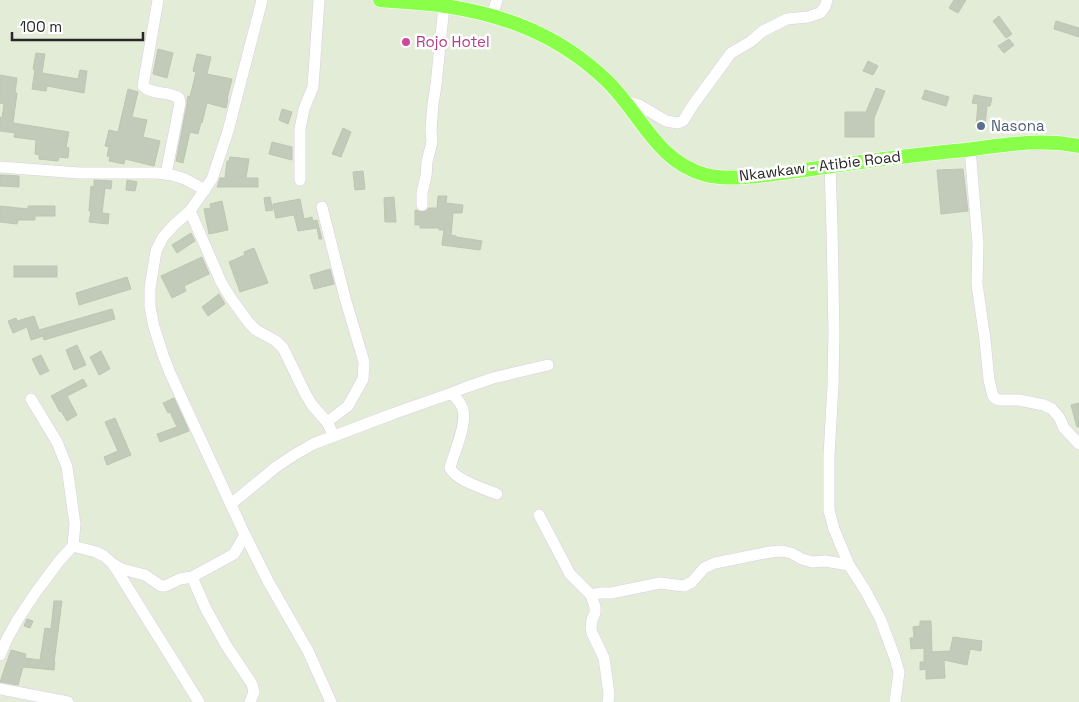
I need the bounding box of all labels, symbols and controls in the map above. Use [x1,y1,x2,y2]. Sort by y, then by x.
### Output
scale bar [12,10,144,42]
text: 100 m [20,17,62,36]
place label: Rojo Hotel [416,32,490,51]
marker: Rojo Hotel [400,36,412,48]
place label: Nasona [991,116,1045,135]
marker: Nasona [975,120,987,132]
street label: Nkawkaw - Atibie Road [738,146,902,185]

